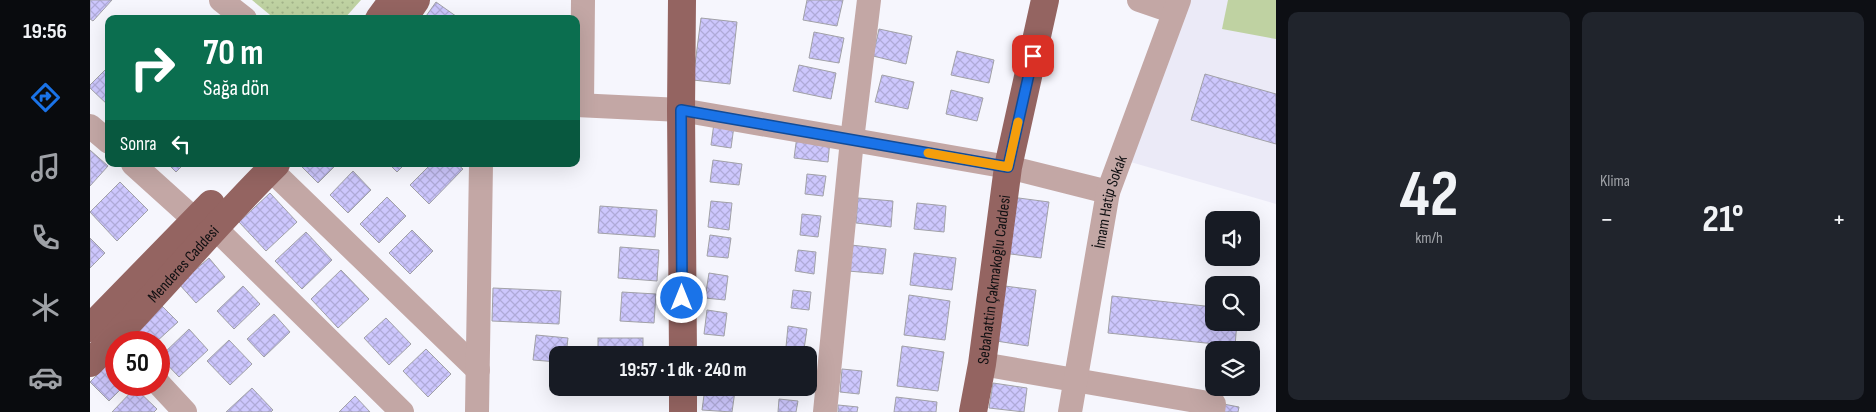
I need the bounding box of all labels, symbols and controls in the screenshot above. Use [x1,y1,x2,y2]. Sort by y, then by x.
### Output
text: 19:56 [23,18,67,45]
text: 70 m [203,32,263,75]
icon: right [120,35,185,100]
pin [1012,35,1054,77]
icon: arrive [1019,42,1047,70]
text: Sağa dön [203,75,269,102]
icon: directions [28,80,63,115]
icon: left [167,130,195,158]
text: Sonra [120,133,157,156]
icon: music [28,150,63,185]
street label: İmam Hatip Sokak [1090,153,1132,250]
text: 42 [1400,157,1458,235]
text: Klima [1600,172,1630,191]
street label: Sebahattin Çakmakoğlu Caddesi [974,194,1015,366]
text: 21° [1702,197,1744,242]
text: − [1600,203,1614,236]
text: + [1832,203,1846,236]
map controls [1205,211,1260,396]
button: sound [1205,211,1260,266]
icon: phone [28,220,63,255]
street label: Menderes Caddesi [144,222,223,307]
text: km/h [1415,229,1443,248]
position arrow [655,271,707,323]
button: search [1205,276,1260,331]
icon: climate [28,290,63,325]
speed limit sign: 50 [105,331,170,396]
button: layers [1205,341,1260,396]
text: 19:57 · 1 dk · 240 m [620,359,746,382]
icon: car [28,360,63,395]

